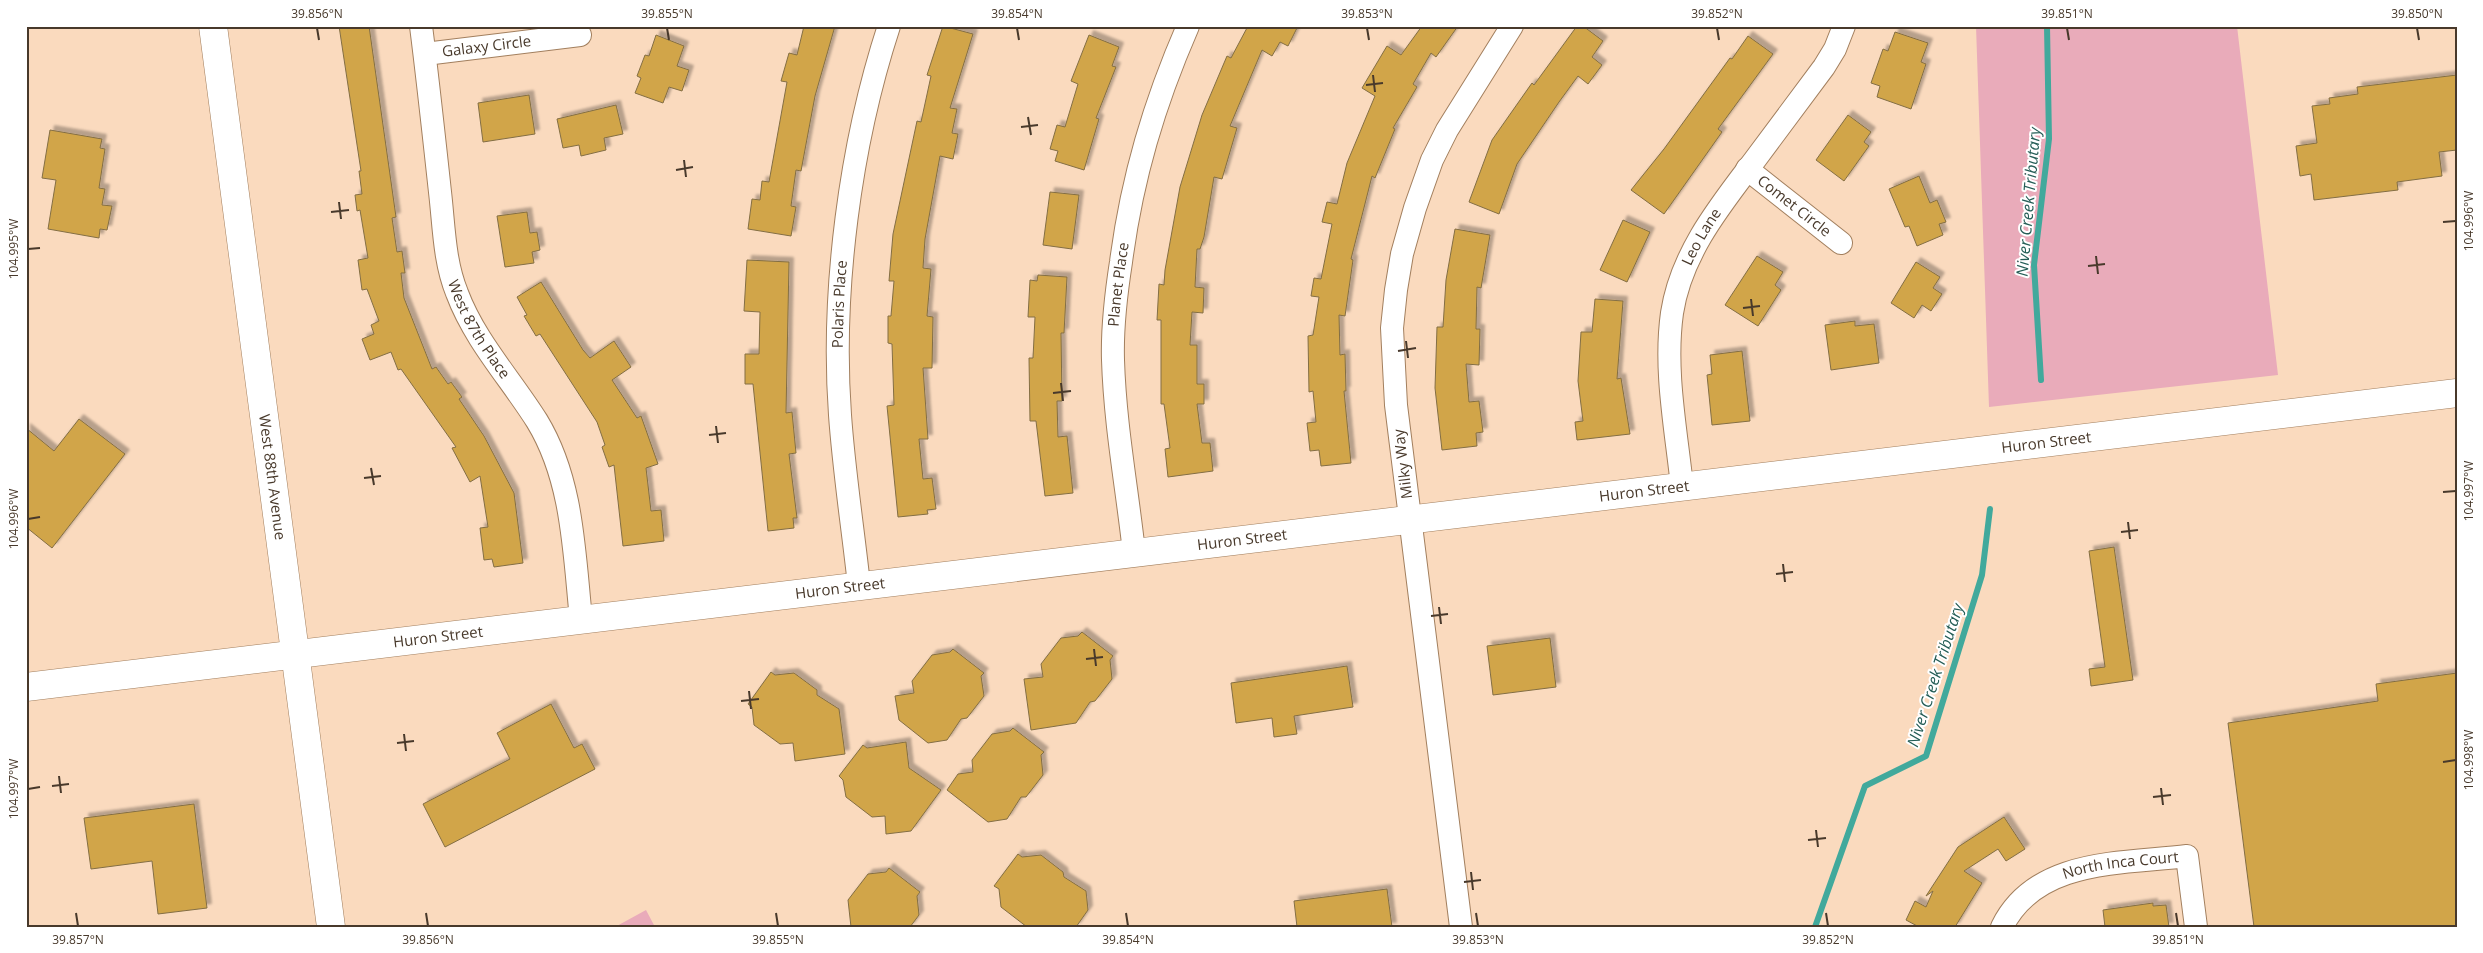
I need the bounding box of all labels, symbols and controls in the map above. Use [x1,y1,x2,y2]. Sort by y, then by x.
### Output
text: 39.856°N [291,5,343,22]
text: 39.855°N [641,5,693,22]
text: 39.854°N [991,5,1043,22]
text: 39.853°N [1341,5,1393,22]
text: 39.852°N [1691,5,1743,22]
text: 39.851°N [2041,5,2093,22]
text: 39.850°N [2391,5,2443,22]
street label: Galaxy Circle [441,30,532,61]
water label: Niver Creek Tributary [2011,125,2046,277]
street label: Comet Circle [1754,170,1836,241]
text: 104.996°W [2460,191,2477,251]
street label: Leo Lane [1676,204,1725,268]
text: 104.995°W [5,219,22,279]
street label: Planet Place [1103,241,1133,327]
street label: Polaris Place [827,259,851,348]
street label: West 87th Place [444,277,515,382]
street label: West 88th Avenue [255,413,291,541]
street label: Huron Street [2000,426,2092,457]
street label: Milky Way [1388,428,1416,500]
text: 104.997°W [2460,461,2477,521]
street label: Huron Street [1598,475,1690,506]
text: 104.996°W [5,489,22,549]
street label: Huron Street [1196,524,1288,554]
street label: Huron Street [794,572,886,603]
water label: Niver Creek Tributary [1901,599,1969,750]
street label: Huron Street [392,621,484,652]
text: 104.998°W [2460,730,2477,790]
text: 104.997°W [5,759,22,819]
street label: North Inca Court [2060,846,2179,883]
text: 39.857°N [52,931,104,948]
text: 39.856°N [402,931,454,948]
text: 39.855°N [752,931,804,948]
text: 39.854°N [1102,931,1154,948]
text: 39.853°N [1452,931,1504,948]
text: 39.852°N [1802,931,1854,948]
text: 39.851°N [2152,931,2204,948]

